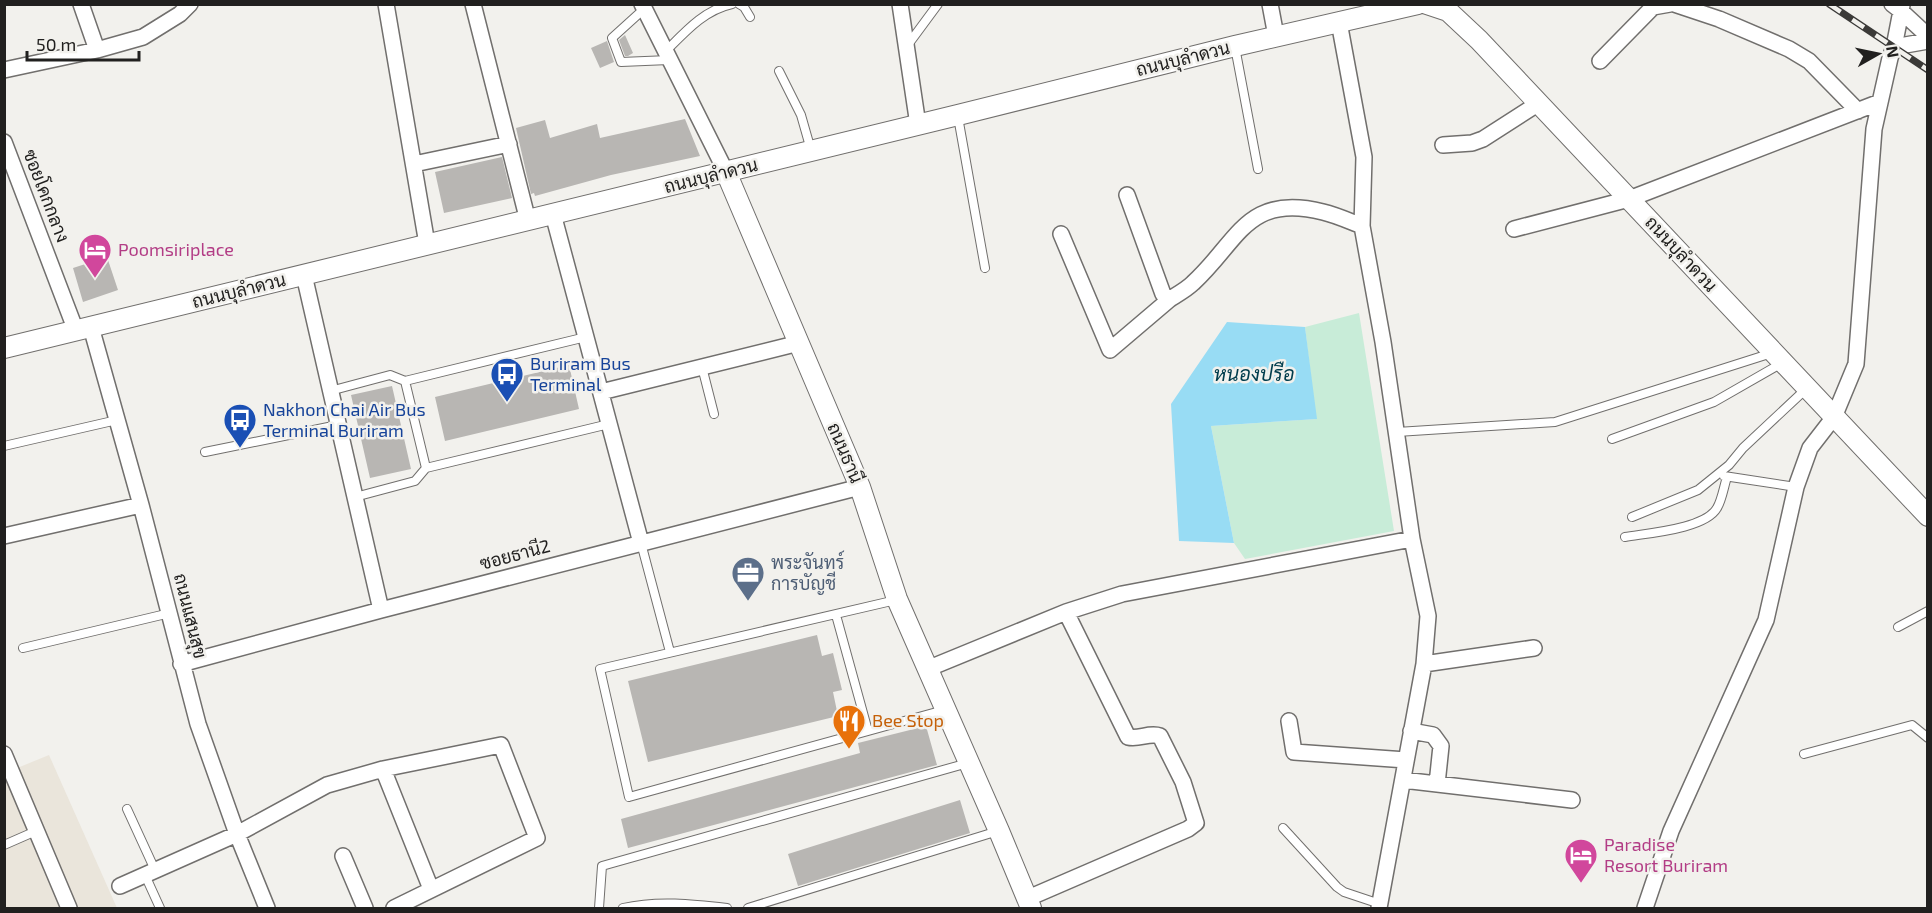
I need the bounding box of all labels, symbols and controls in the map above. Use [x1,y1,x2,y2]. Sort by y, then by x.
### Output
scale bar [27,24,140,62]
north arrow [1848,24,1908,84]
text: 50 m [36,33,76,55]
street label: ถนนบุลำดวน [1134,36,1232,82]
text: N [1883,44,1904,59]
street label: ซอยโคกกลาง [19,146,76,245]
street label: ถนนบุลำดวน [662,153,760,199]
street label: ถนนบุลำดวน [1640,211,1722,297]
hotel icon: Poomsiriplace [77,232,113,279]
place label: Poomsiriplace [118,238,234,260]
street label: ถนนบุลำดวน [190,268,288,314]
place label: Buriram Bus Terminal [530,352,631,395]
bus stop icon: Buriram Bus Terminal [489,356,525,403]
water label: หนองปรือ [1214,361,1294,385]
place label: Nakhon Chai Air Bus Terminal Buriram [263,398,426,441]
bus stop icon: Nakhon Chai Air Bus Terminal Buriram [222,402,258,449]
street label: ถนนธานี [823,419,869,486]
street label: ซอยธานี2 [477,533,552,574]
place label: พระจันทร์ การบัญชี [771,550,845,595]
office icon: พระจันทร์ การบัญชี [730,555,766,602]
street label: ถนนแสนสุข [168,571,212,661]
restaurant icon: Bee Stop [831,703,867,750]
place label: Bee Stop [872,709,944,731]
place label: Paradise Resort Buriram [1604,833,1728,876]
hotel icon: Paradise Resort Buriram [1563,837,1599,884]

